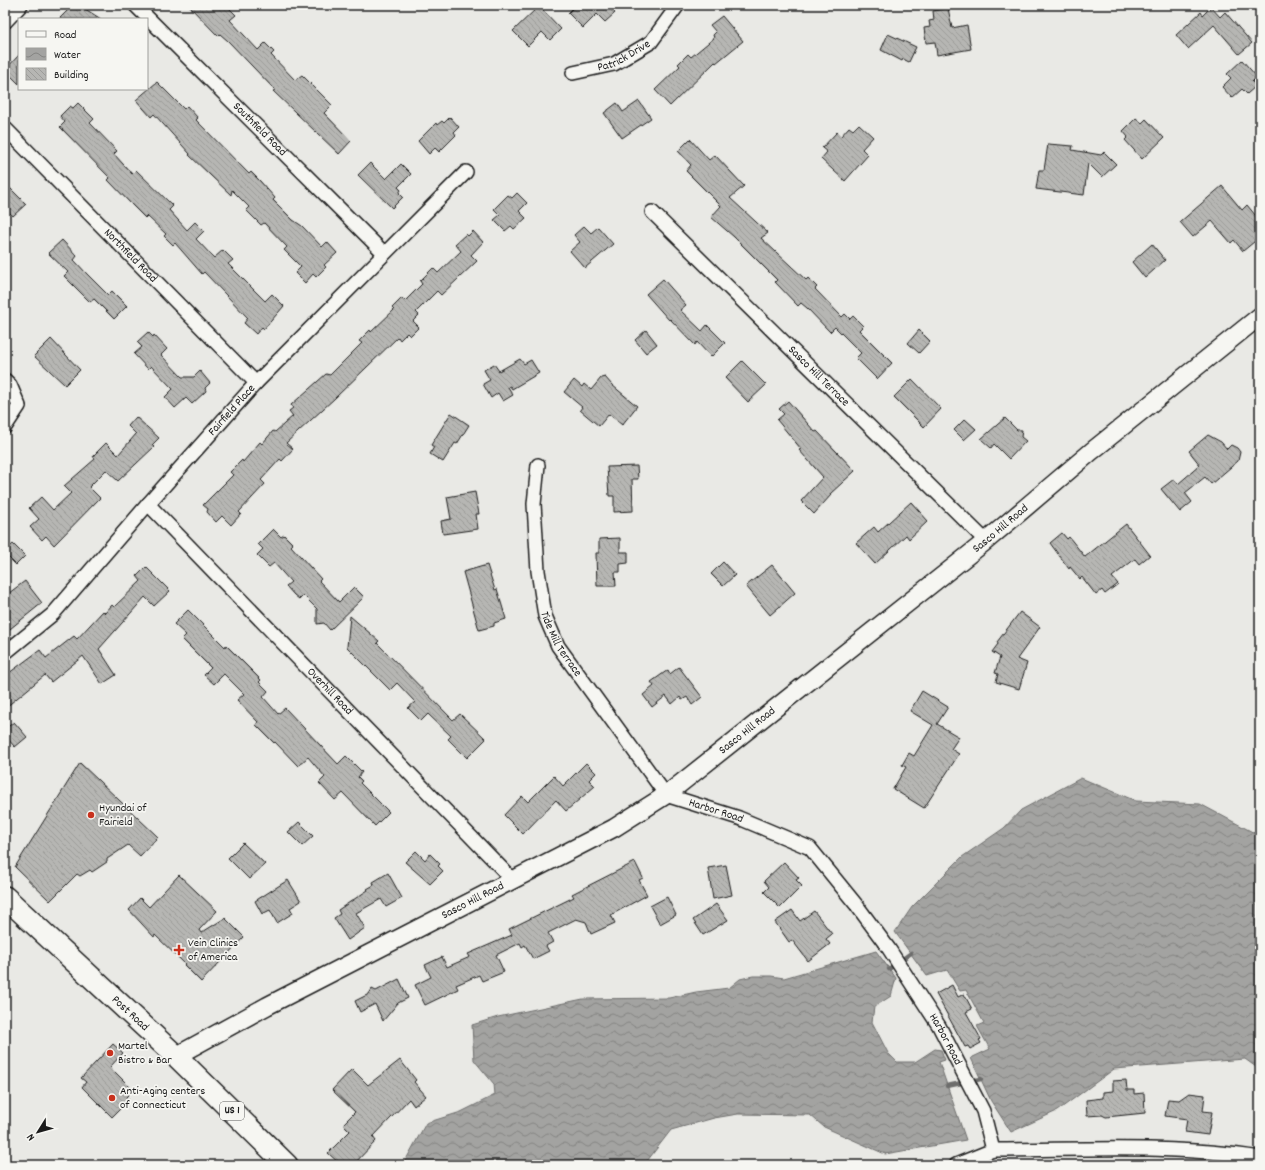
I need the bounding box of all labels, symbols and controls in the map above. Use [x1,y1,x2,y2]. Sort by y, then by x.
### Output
legend [18,18,148,90]
text: Road [54,27,76,44]
street label: Patrick Drive [596,36,654,76]
text: Water [54,47,81,64]
text: Building [54,67,89,84]
street label: Southfield Road [229,98,291,160]
street label: Northfield Road [100,225,161,287]
street label: Sasco Hill Terrace [784,342,853,411]
street label: Fairfield Place [204,381,259,440]
street label: Sasco Hill Road [969,500,1032,557]
street label: Tide Mill Terrace [536,610,586,680]
street label: Overhill Road [303,664,357,719]
street label: Sasco Hill Road [715,703,779,758]
street label: Harbor Road [687,794,746,827]
place label: Hyundai of Fairield [99,800,147,831]
marker: Hyundai of Fairield [86,810,96,820]
street label: Sasco Hill Road [438,877,507,924]
place label: Vein Clinics of America [188,935,238,966]
marker: Vein Clinics of America [173,944,185,956]
street label: Post Road [108,992,153,1035]
street label: Harbor Road [925,1010,966,1068]
place label: Martel Bistro & Bar [118,1038,172,1069]
marker: Martel Bistro & Bar [105,1048,115,1058]
place label: Anti-Aging centers of Connecticut [120,1083,205,1114]
marker: Anti-Aging centers of Connecticut [107,1093,117,1103]
road number: US 1 [220,1102,244,1120]
north arrow [18,1112,58,1152]
text: N [23,1129,40,1144]

